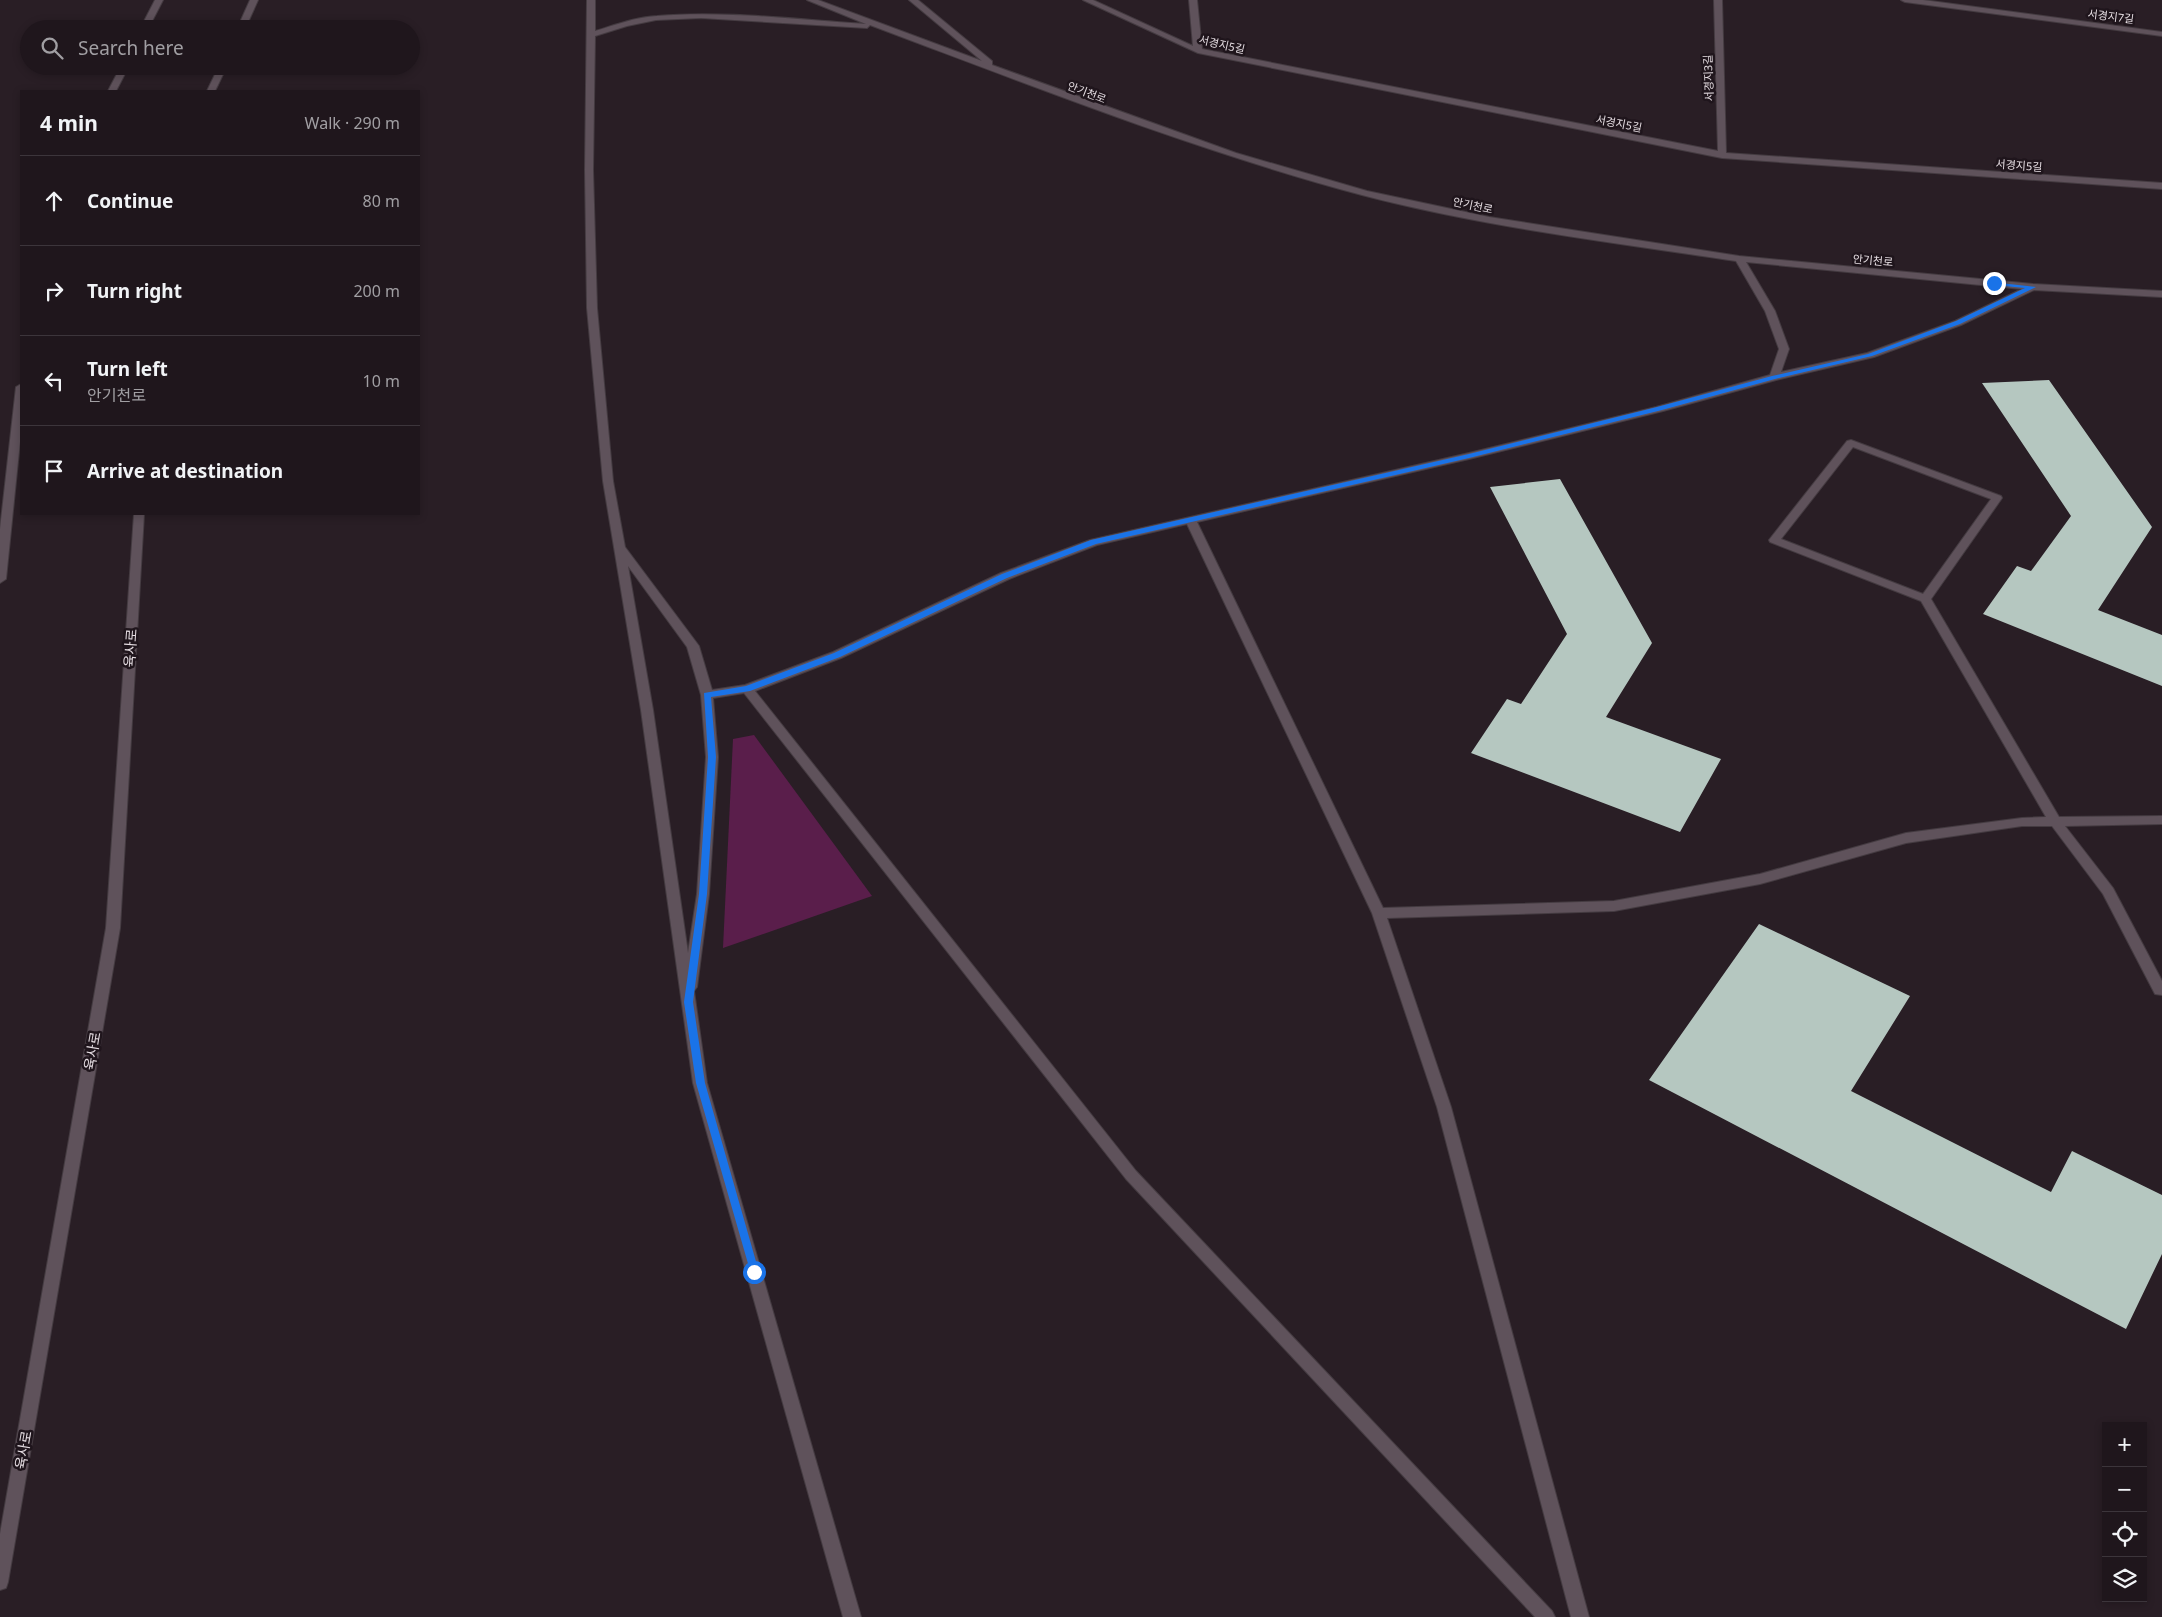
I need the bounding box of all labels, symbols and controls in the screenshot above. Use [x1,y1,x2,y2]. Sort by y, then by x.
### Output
street label: 서경지7길 [2087,6,2135,26]
search box [20,20,420,75]
street label: 서경지5길 [1198,31,1246,57]
icon: search [38,34,66,62]
text: Search here [78,35,184,61]
street label: 서경지3길 [1700,54,1716,102]
street label: 안기천로 [1065,78,1109,106]
text: 4 min [40,109,98,137]
street label: 서경지5길 [1595,111,1643,135]
text: Walk · 290 m [305,112,400,134]
street label: 서경지5길 [1995,156,2043,174]
icon: ahead [40,187,68,215]
text: Continue [87,188,173,214]
text: 80 m [363,190,400,212]
street label: 안기천로 [1452,193,1494,217]
street label: 안기천로 [1852,251,1894,269]
route end [1983,272,2006,295]
icon: right [40,277,68,305]
text: Turn right [87,278,182,304]
text: 200 m [353,280,400,302]
text: Turn left [87,356,168,382]
icon: left [40,367,68,395]
text: 10 m [363,370,400,392]
text: 안기천로 [87,384,146,406]
icon: arrive [40,457,68,485]
text: Arrive at destination [87,458,283,484]
street label: 육사로 [119,628,141,668]
street label: 육사로 [79,1030,105,1072]
route start [743,1261,766,1284]
map controls [2102,1422,2147,1602]
button: + [2102,1422,2147,1467]
street label: 육사로 [10,1429,36,1471]
button: − [2102,1467,2147,1512]
button: locate [2102,1512,2147,1557]
button: layers [2102,1557,2147,1602]

